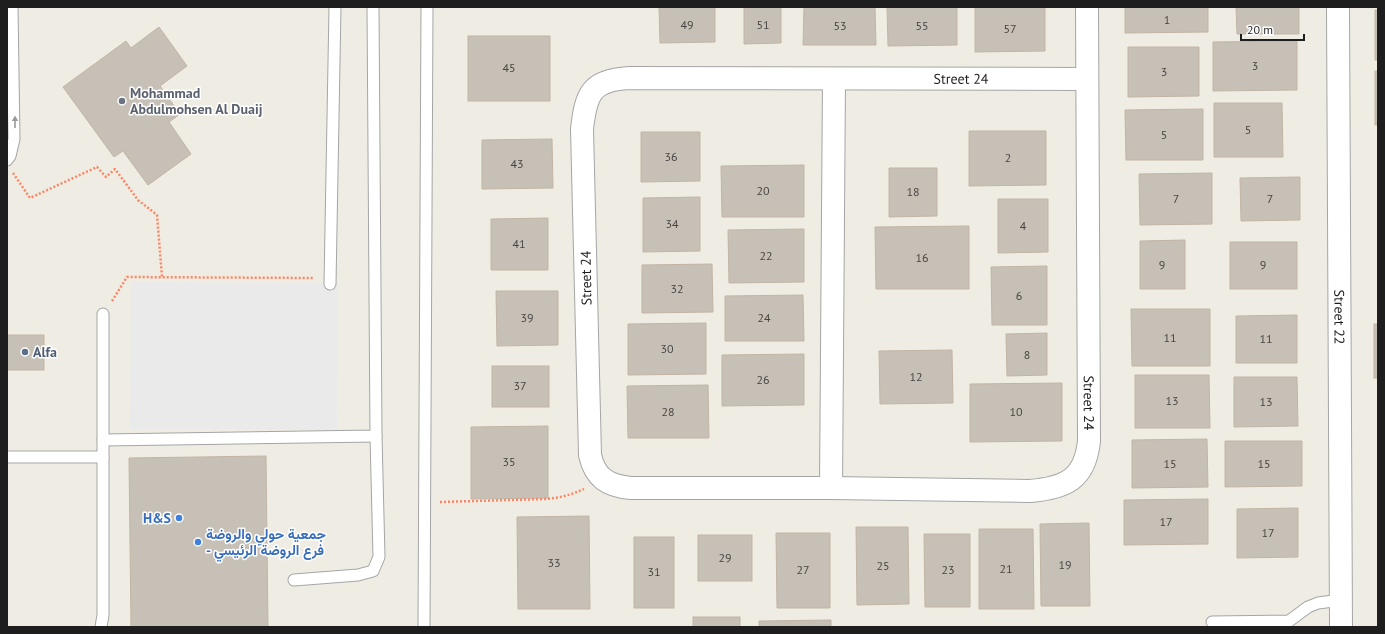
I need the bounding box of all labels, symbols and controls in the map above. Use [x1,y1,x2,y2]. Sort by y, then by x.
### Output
house number: 1 [1164,12,1170,27]
scale bar [1241,16,1304,42]
house number: 49 [680,17,694,32]
house number: 51 [756,17,770,32]
house number: 53 [833,18,847,33]
house number: 55 [915,18,929,33]
house number: 57 [1003,21,1017,36]
text: 20 m [1247,22,1273,37]
house number: 3 [1252,58,1258,73]
house number: 45 [502,60,516,75]
house number: 3 [1161,64,1167,79]
street label: Street 24 [934,70,989,88]
place label: Mohammad Abdulmohsen Al Duaij [130,84,263,118]
marker: Mohammad Abdulmohsen Al Duaij [117,96,127,106]
one-way arrow [12,115,18,128]
house number: 5 [1245,122,1251,137]
house number: 5 [1161,127,1167,142]
house number: 36 [664,149,678,164]
house number: 2 [1005,150,1011,165]
house number: 43 [510,156,524,171]
house number: 20 [756,183,770,198]
house number: 18 [906,184,920,199]
house number: 7 [1173,191,1179,206]
house number: 7 [1267,191,1273,206]
house number: 34 [665,216,679,231]
house number: 4 [1020,218,1027,233]
house number: 41 [512,236,526,251]
house number: 22 [759,248,773,263]
street label: Street 24 [577,250,595,306]
house number: 16 [915,250,929,265]
house number: 9 [1159,257,1165,272]
house number: 9 [1260,257,1266,272]
house number: 32 [670,281,684,296]
house number: 6 [1016,288,1022,303]
street label: Street 22 [1330,290,1349,344]
house number: 39 [520,310,534,325]
house number: 24 [757,310,771,325]
house number: 11 [1163,330,1177,345]
house number: 11 [1259,331,1273,346]
house number: 30 [660,341,674,356]
place label: Alfa [33,343,57,361]
marker: Alfa [20,347,30,357]
house number: 8 [1024,347,1030,362]
house number: 12 [909,369,923,384]
house number: 26 [756,372,770,387]
street label: Street 24 [1080,376,1098,431]
house number: 37 [513,378,527,393]
house number: 13 [1165,393,1179,408]
house number: 13 [1259,394,1273,409]
house number: 28 [661,404,675,419]
house number: 10 [1009,404,1023,419]
house number: 35 [502,454,516,469]
house number: 15 [1163,456,1177,471]
house number: 15 [1257,456,1271,471]
place label: H&S [143,509,171,527]
marker: H&S [174,513,184,523]
house number: 17 [1159,514,1173,529]
place label: جمعية حولي والروضة - فرع الروضة الرئيسي [206,525,326,562]
house number: 17 [1261,525,1275,540]
marker: جمعية حولي والروضة - فرع الروضة الرئيسي [193,537,203,547]
house number: 29 [718,550,732,565]
house number: 33 [547,555,561,570]
house number: 19 [1058,557,1072,572]
house number: 25 [876,558,890,573]
house number: 21 [999,561,1013,576]
house number: 27 [796,562,810,577]
house number: 23 [941,562,955,577]
house number: 31 [647,564,661,579]

